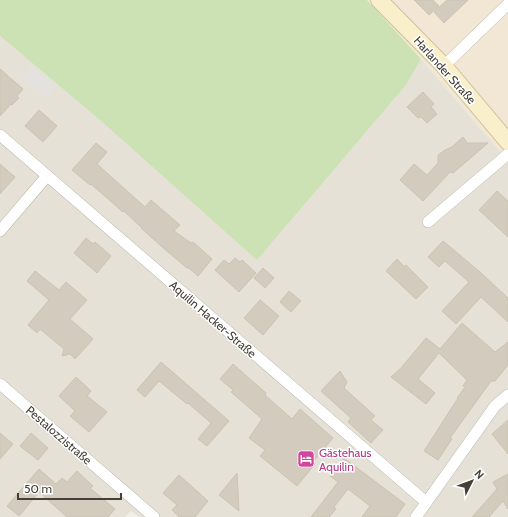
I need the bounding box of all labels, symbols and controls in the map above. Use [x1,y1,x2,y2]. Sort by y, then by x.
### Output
street label: Harlander Straße [411,33,479,107]
street label: Aquilin Hacker-Straße [166,277,260,361]
street label: Pestalozzistraße [23,402,95,468]
place label: Gästehaus Aquilin [319,445,371,474]
hotel icon: Gästehaus Aquilin [296,449,316,469]
north arrow [452,461,492,501]
text: N [472,467,487,482]
scale bar [18,475,121,501]
text: 50 m [24,481,52,496]

